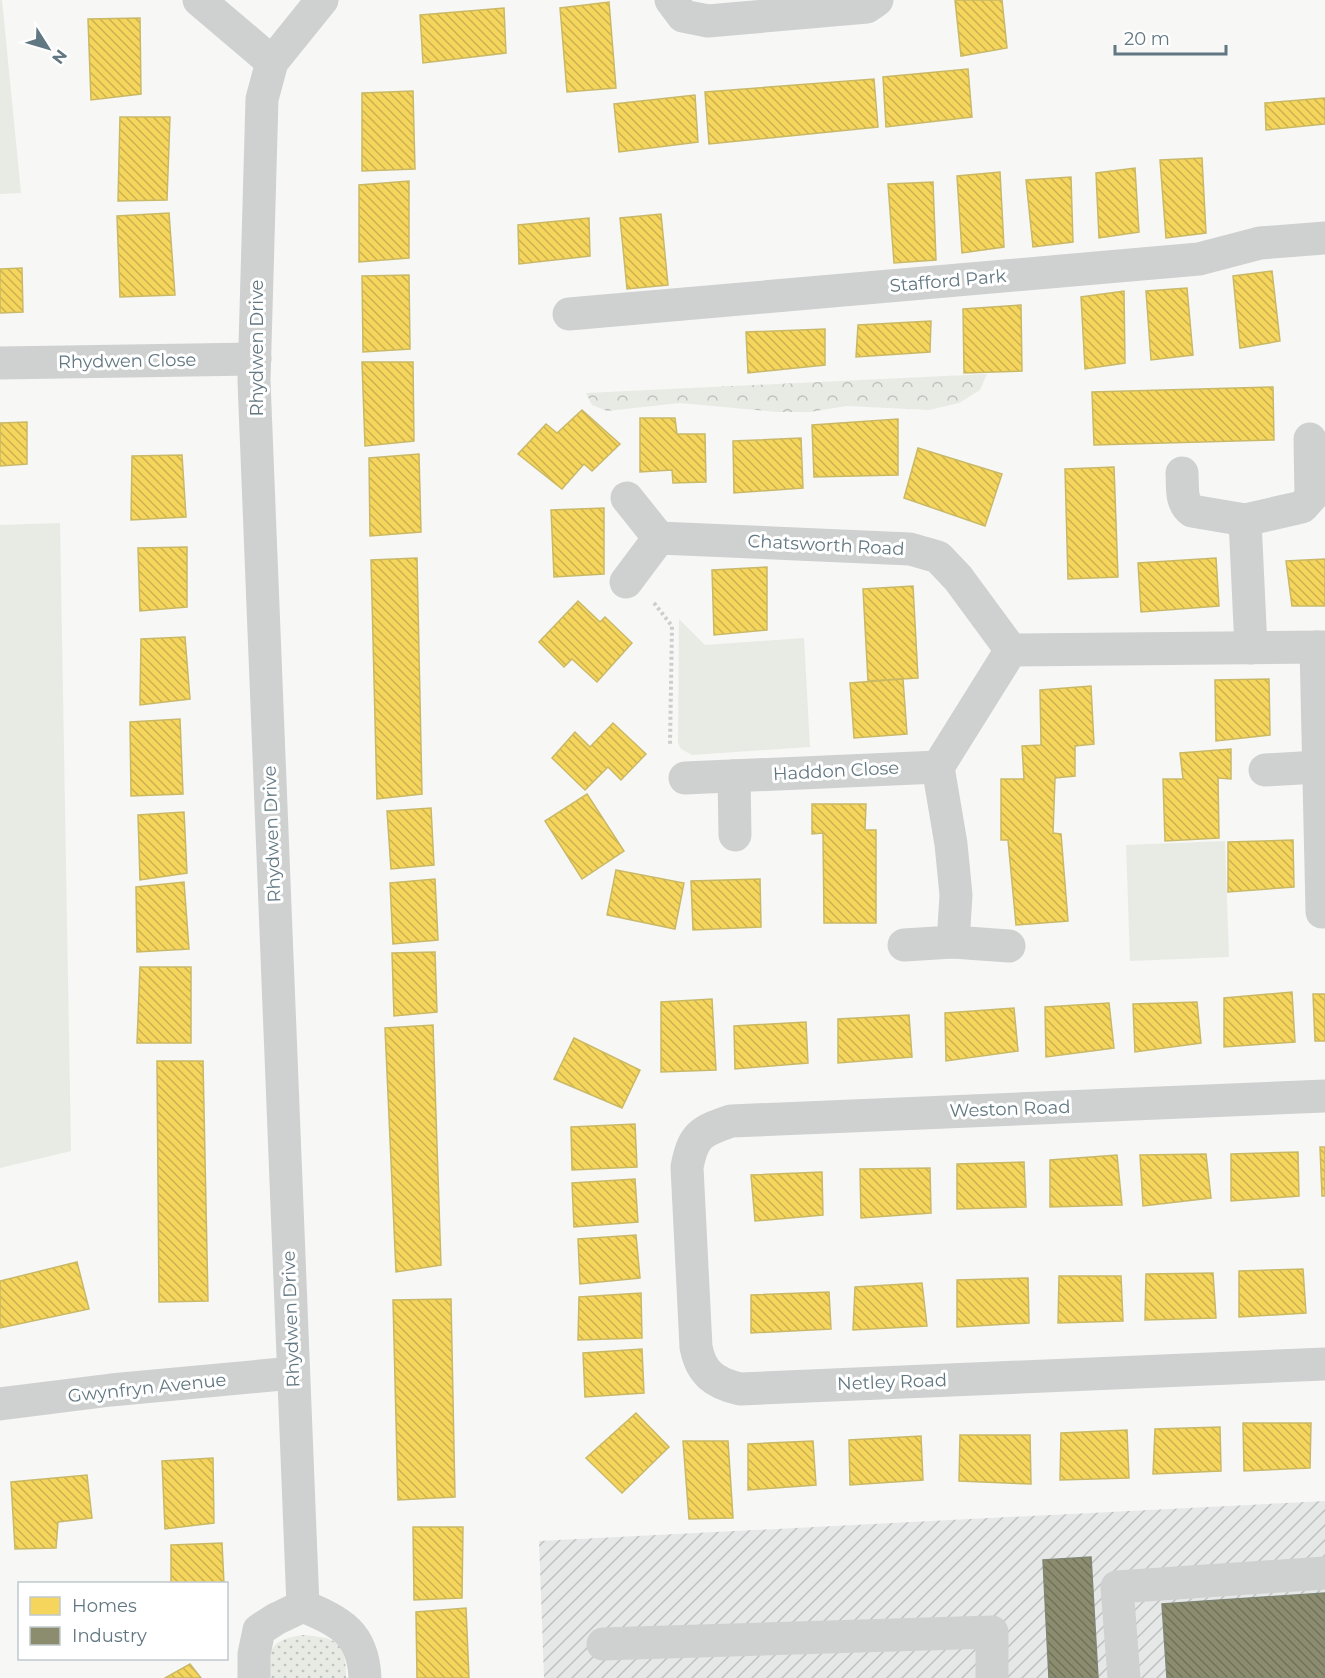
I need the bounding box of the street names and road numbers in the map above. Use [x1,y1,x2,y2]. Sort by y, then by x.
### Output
street label: Stafford Park [889,265,1007,297]
street label: Rhydwen Drive [246,279,268,416]
street label: Rhydwen Close [58,349,196,373]
street label: Chatsworth Road [747,530,905,560]
street label: Haddon Close [772,757,900,785]
street label: Rhydwen Drive [259,765,285,903]
street label: Weston Road [949,1096,1071,1122]
street label: Rhydwen Drive [278,1250,304,1388]
street label: Gwynfryn Avenue [67,1369,227,1407]
street label: Netley Road [837,1369,947,1395]

